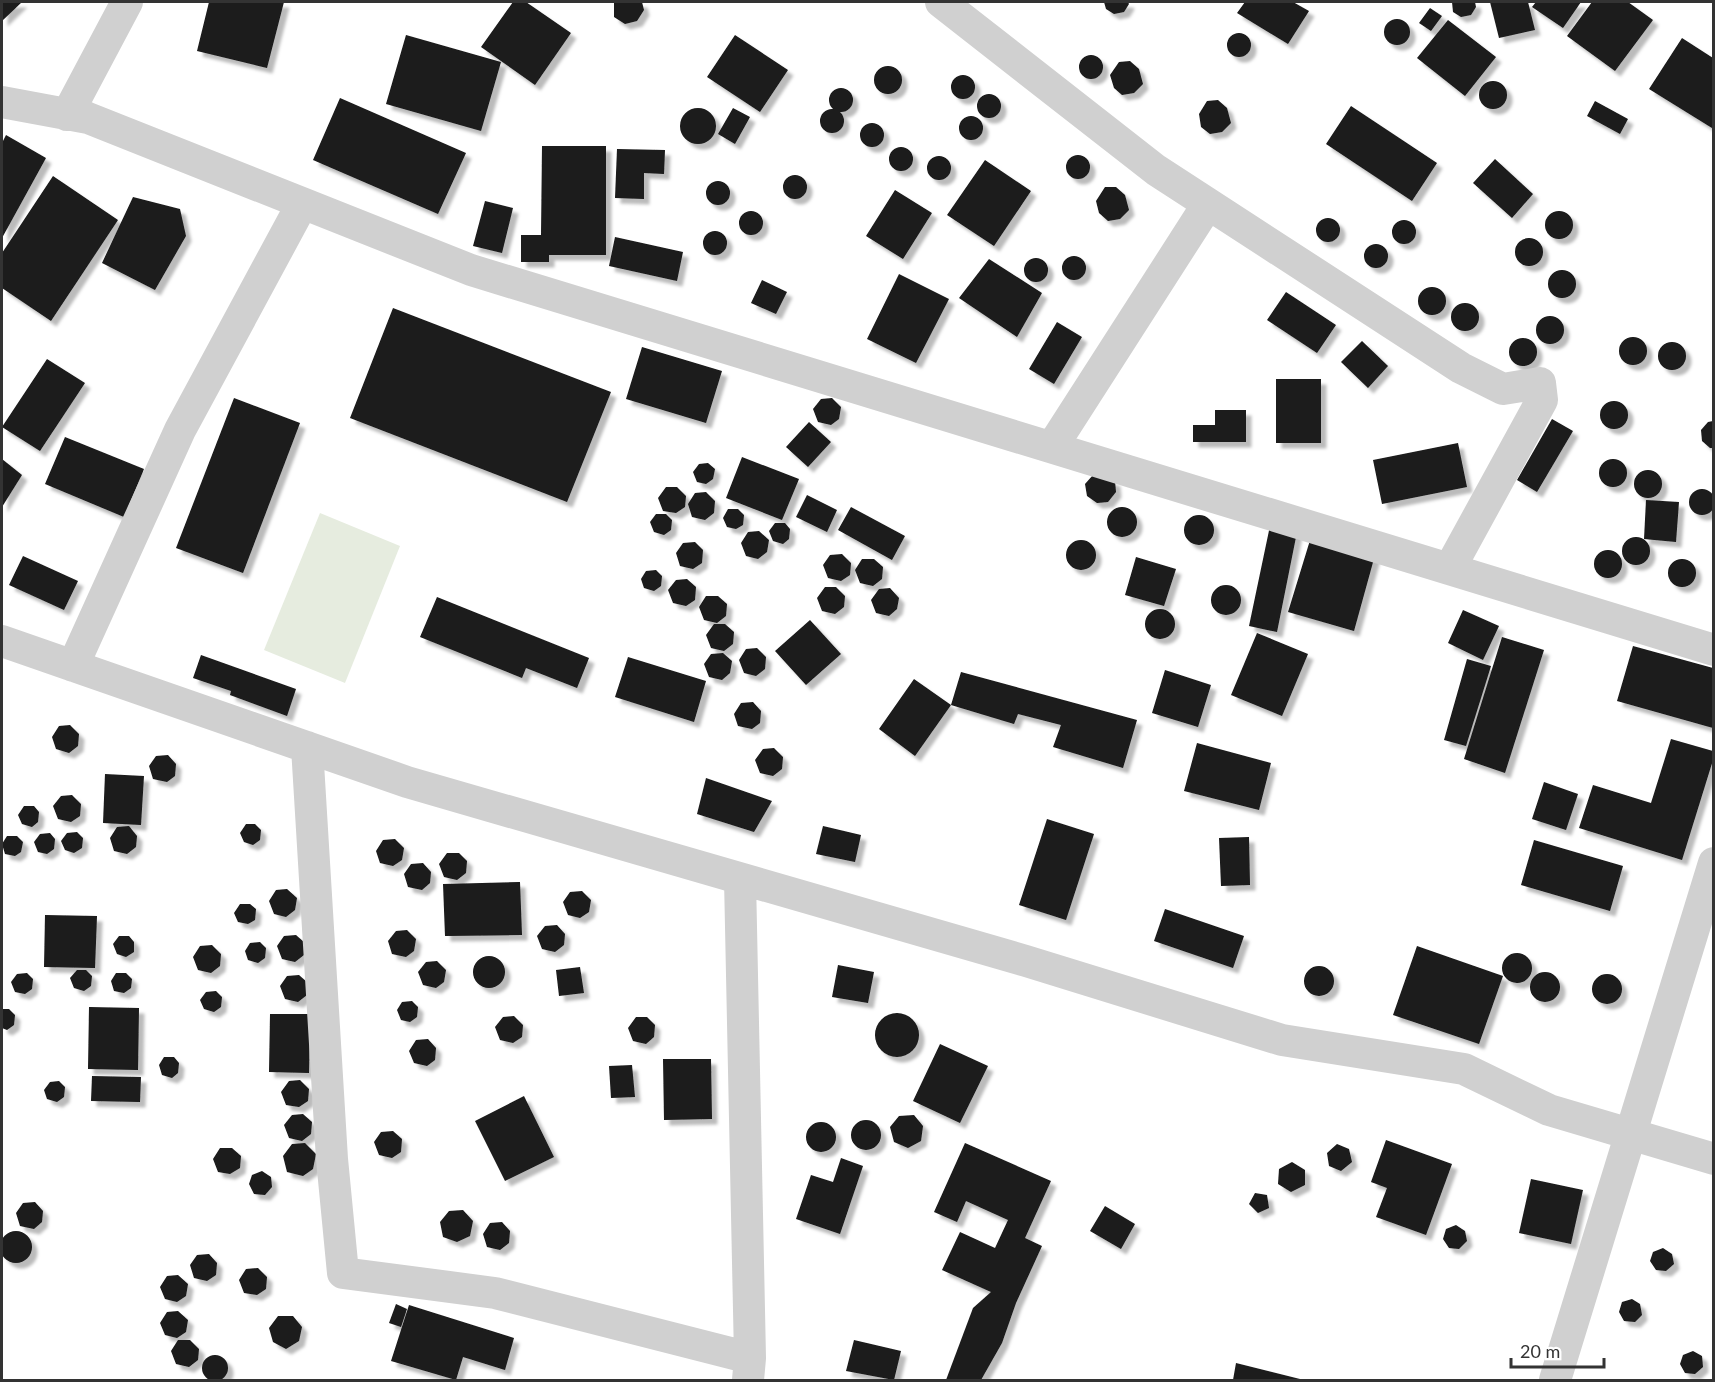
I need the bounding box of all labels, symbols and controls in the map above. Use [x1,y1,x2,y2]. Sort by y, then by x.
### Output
scale bar [1511,1331,1604,1369]
text: 20 m [1520,1340,1560,1362]

